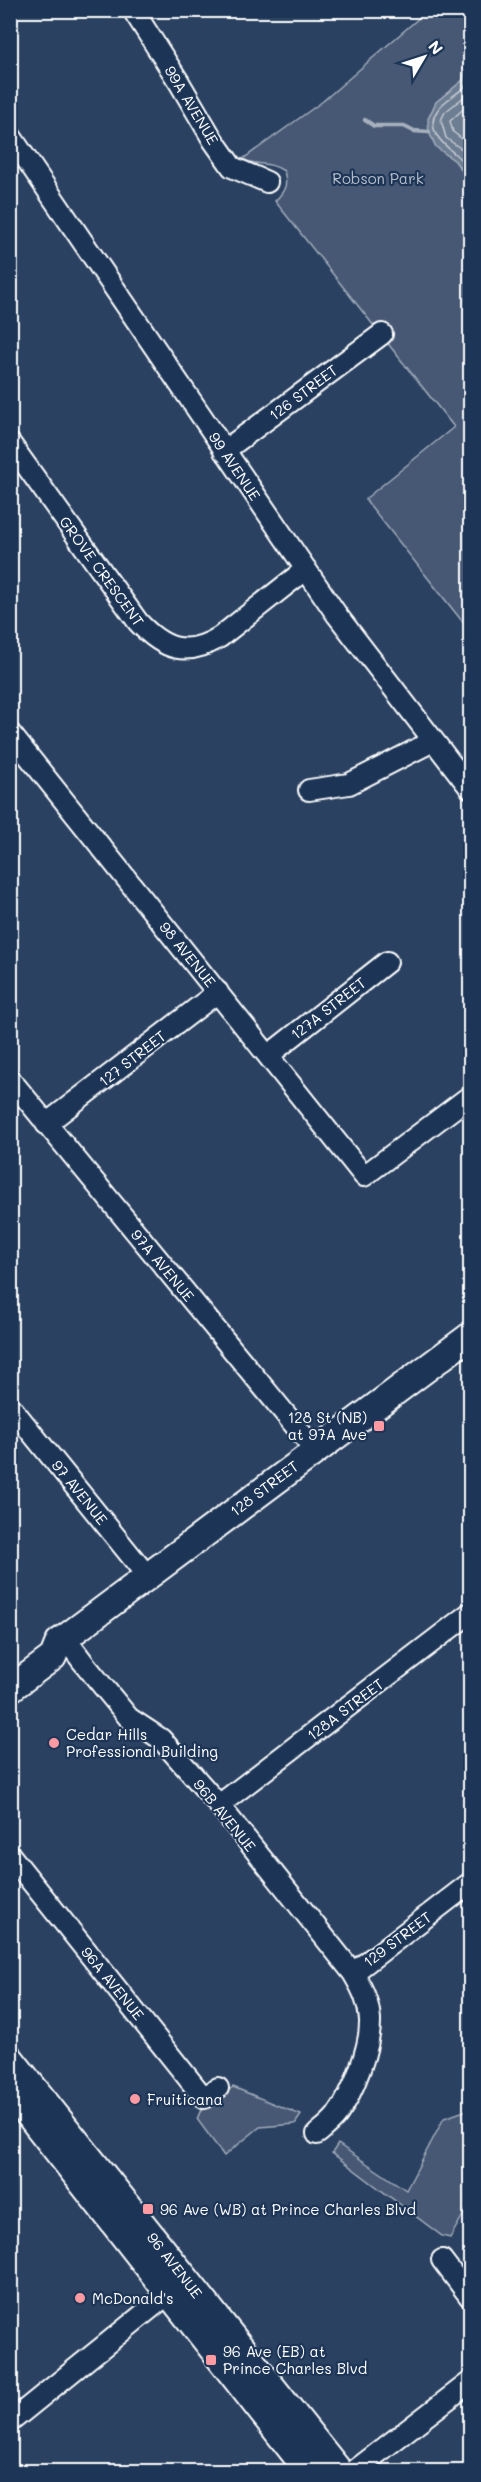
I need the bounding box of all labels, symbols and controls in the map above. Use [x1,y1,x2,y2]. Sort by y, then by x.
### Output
north arrow [394,27,454,87]
text: N [424,36,448,59]
street label: 99A AVENUE [161,62,224,149]
park label: Robson Park [332,168,424,188]
street label: 126 STREET [265,360,341,424]
street label: 99 AVENUE [205,428,265,504]
street label: GROVE CRESCENT [55,512,149,630]
street label: 98 AVENUE [155,917,221,991]
street label: 127A STREET [286,972,370,1044]
street label: 127 STREET [94,1025,170,1091]
street label: 97A AVENUE [127,1225,199,1306]
place label: 128 St (NB) at 97A Ave [288,1407,367,1444]
marker: 128 St (NB) at 97A Ave [372,1419,386,1433]
street label: 97 AVENUE [48,1455,113,1529]
street label: 128 STREET [226,1456,302,1520]
street label: 128A STREET [303,1674,387,1744]
place label: Cedar Hills Professional Building [66,1724,218,1761]
marker: Cedar Hills Professional Building [47,1736,61,1750]
street label: 96B AVENUE [190,1774,261,1856]
street label: 129 STREET [359,1907,435,1971]
street label: 96A AVENUE [77,1942,149,2024]
place label: Fruiticana [147,2089,223,2109]
marker: Fruiticana [128,2092,142,2106]
place label: 96 Ave (WB) at Prince Charles Blvd [160,2199,416,2219]
marker: 96 Ave (WB) at Prince Charles Blvd [141,2202,155,2216]
street label: 96 AVENUE [143,2228,207,2303]
place label: McDonald's [92,2288,174,2308]
marker: McDonald's [73,2291,87,2305]
place label: 96 Ave (EB) at Prince Charles Blvd [223,2341,367,2378]
marker: 96 Ave (EB) at Prince Charles Blvd [204,2353,218,2367]

